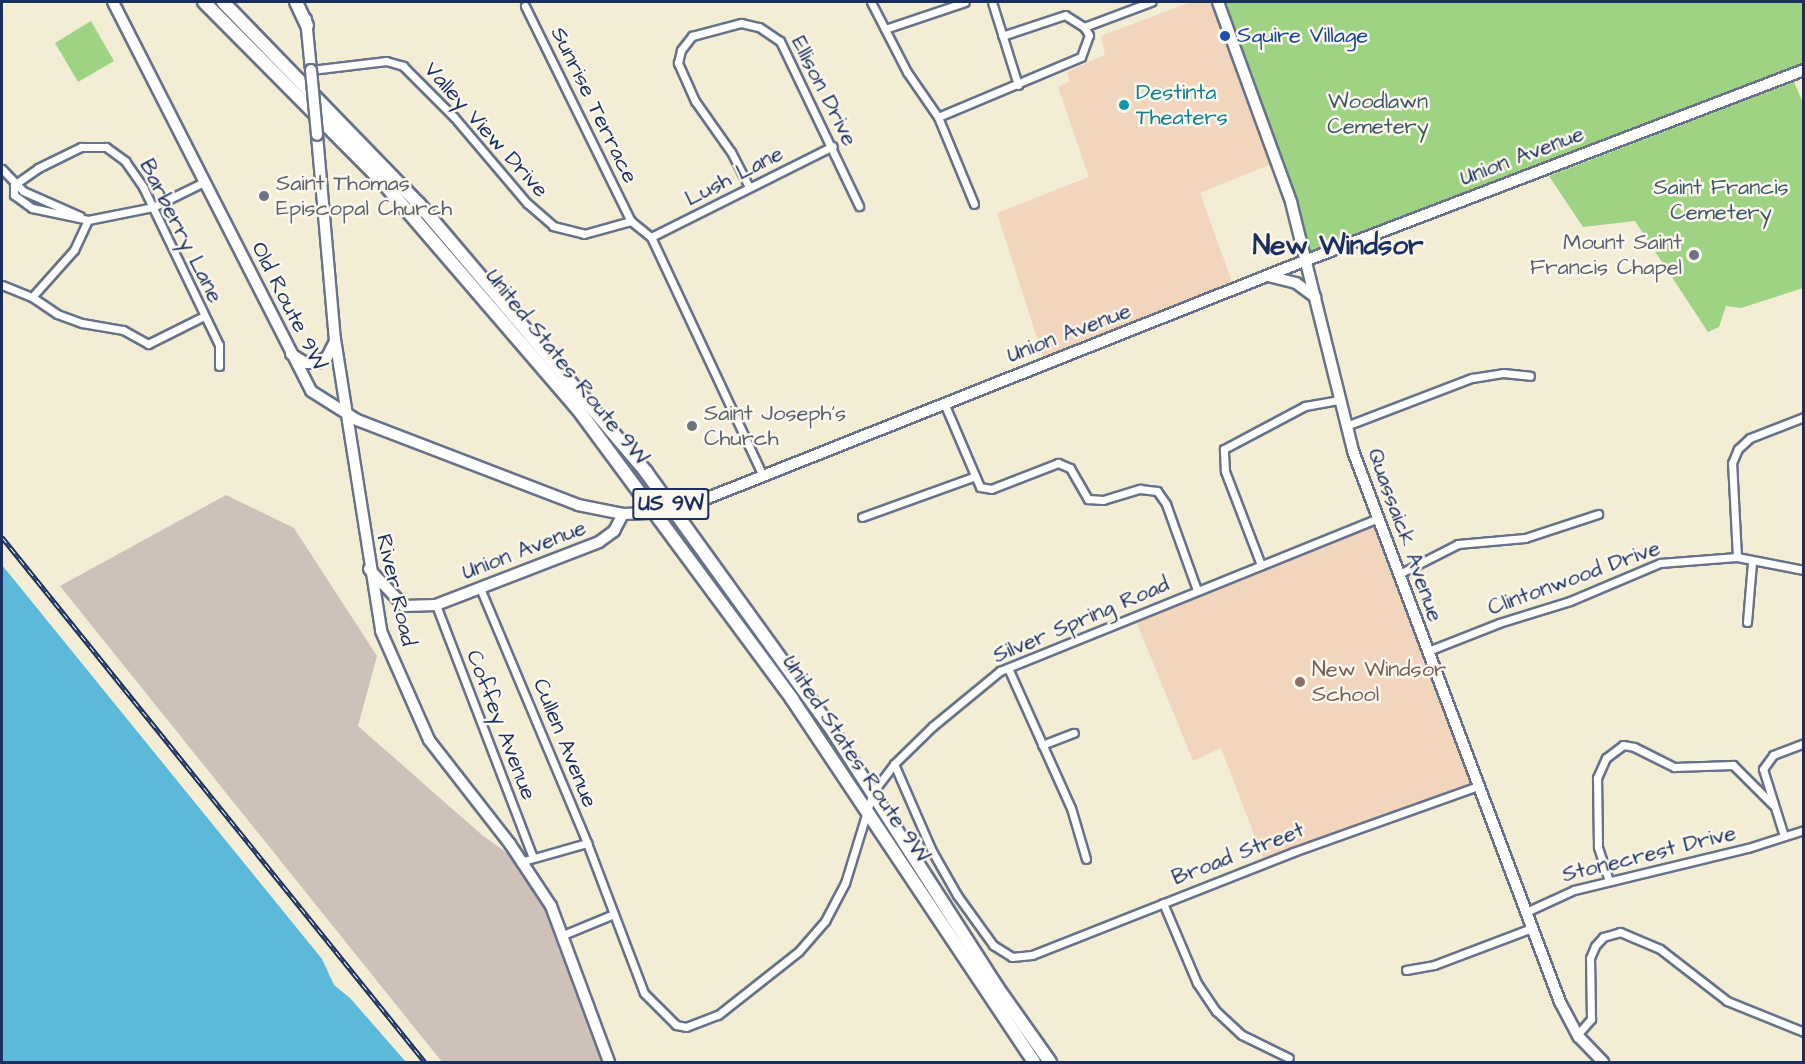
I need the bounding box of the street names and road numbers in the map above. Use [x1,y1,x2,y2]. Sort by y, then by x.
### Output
street label: Sunrise Terrace [545,23,643,187]
street label: Ellison Drive [785,32,863,150]
street label: Valley View Drive [418,57,554,203]
street label: Union Avenue [1456,120,1588,192]
street label: Lush Lane [681,140,787,212]
street label: Barberry Lane [133,155,229,307]
street label: Old Route 9W [245,237,333,375]
street label: United States Route 9W [480,264,654,470]
street label: Union Avenue [1003,297,1135,369]
street label: Quassaick Avenue [1361,445,1449,625]
road number: US 9W [632,486,710,522]
street label: Union Avenue [458,514,590,586]
street label: River Road [370,532,422,648]
street label: Clintonwood Drive [1484,535,1664,621]
street label: Silver Spring Road [989,571,1173,669]
street label: Coffey Avenue [460,646,542,804]
street label: United States Route 9W [777,650,935,868]
street label: Cullen Avenue [527,675,603,811]
street label: Broad Street [1168,817,1308,891]
street label: Stonecrest Drive [1559,820,1739,888]

